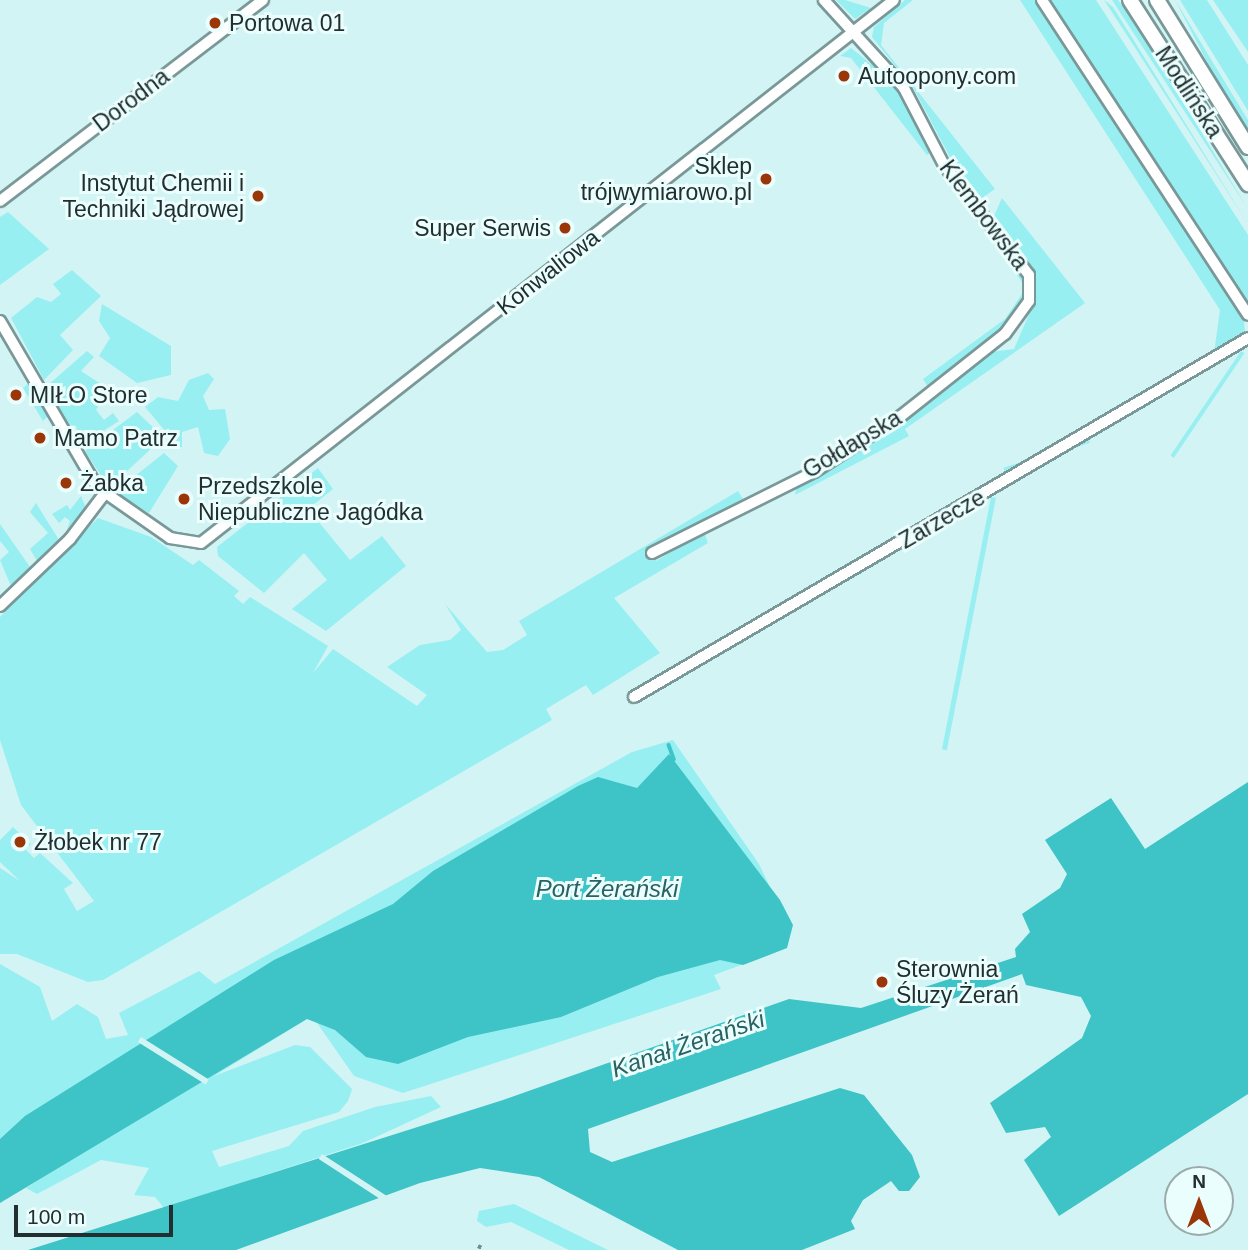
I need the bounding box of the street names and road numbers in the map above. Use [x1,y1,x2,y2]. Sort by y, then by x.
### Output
street label: Modlińska [1149,41,1229,143]
street label: Dorodna [87,62,175,138]
street label: Klembowska [934,155,1034,275]
street label: Konwaliowa [491,223,605,321]
street label: Gołdapska [798,404,906,484]
street label: Zarzecze [894,483,990,555]

